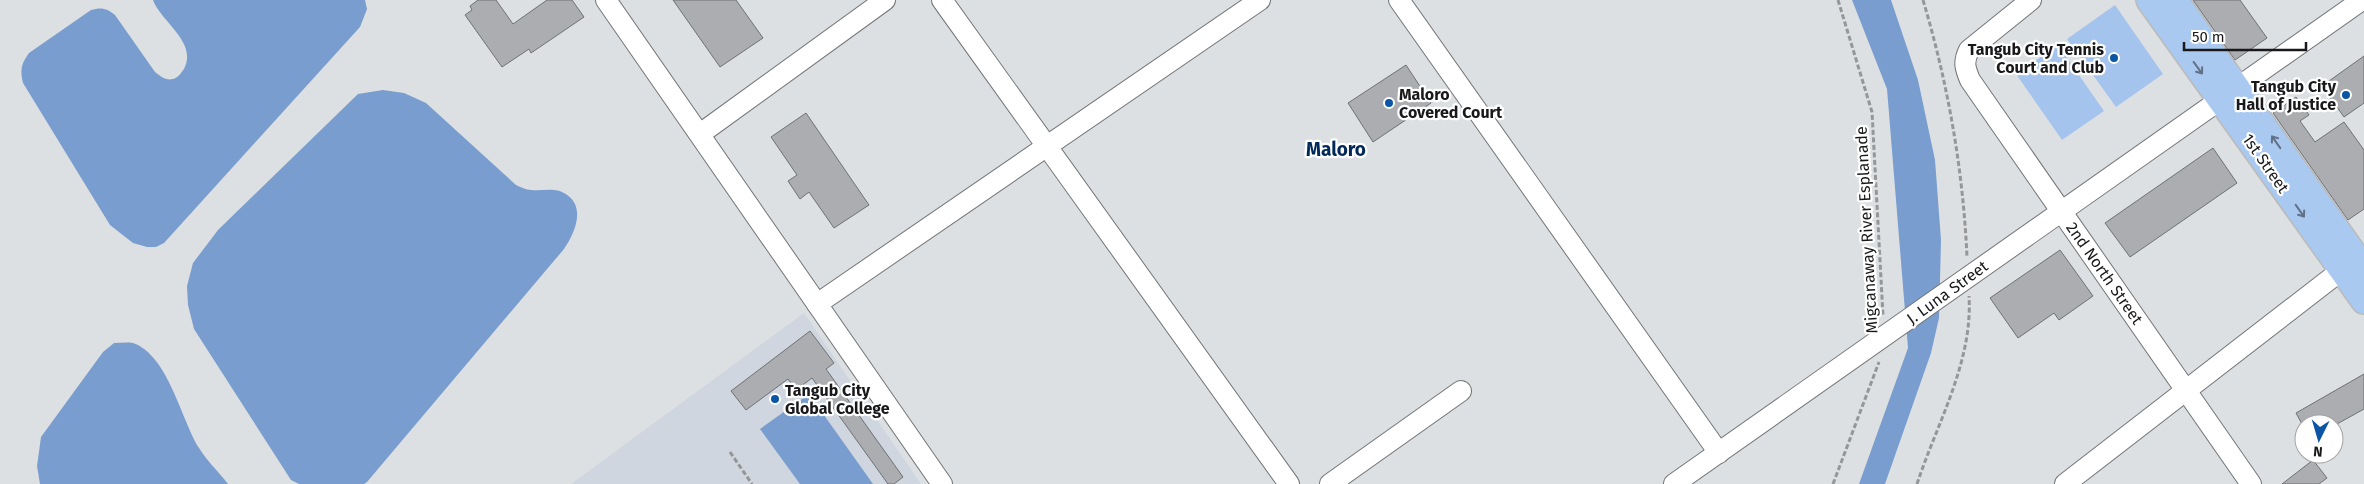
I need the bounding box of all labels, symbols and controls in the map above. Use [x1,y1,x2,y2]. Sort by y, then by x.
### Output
scale bar [2184,20,2306,52]
text: 50 m [2192,28,2225,46]
place label: Tangub City Tennis Court and Club [1968,40,2104,77]
marker: Tangub City Tennis Court and Club [2108,52,2120,64]
one-way arrow [2193,61,2203,75]
place label: Tangub City Hall of Justice [2236,77,2337,114]
place label: Maloro Covered Court [1399,85,1503,122]
marker: Tangub City Hall of Justice [2340,89,2352,101]
marker: Maloro Covered Court [1383,97,1395,109]
street label: Migcanaway River Esplanade [1852,126,1881,334]
street label: 1st Street [2238,130,2293,197]
one-way arrow [2271,136,2281,150]
district label: Maloro [1306,138,1366,161]
one-way arrow [2295,204,2305,218]
street label: 2nd North Street [2062,219,2147,328]
street label: J. Luna Street [1903,256,1992,328]
place label: Tangub City Global College [785,381,890,418]
marker: Tangub City Global College [769,393,781,405]
north arrow [2294,414,2344,464]
text: N [2313,443,2323,460]

